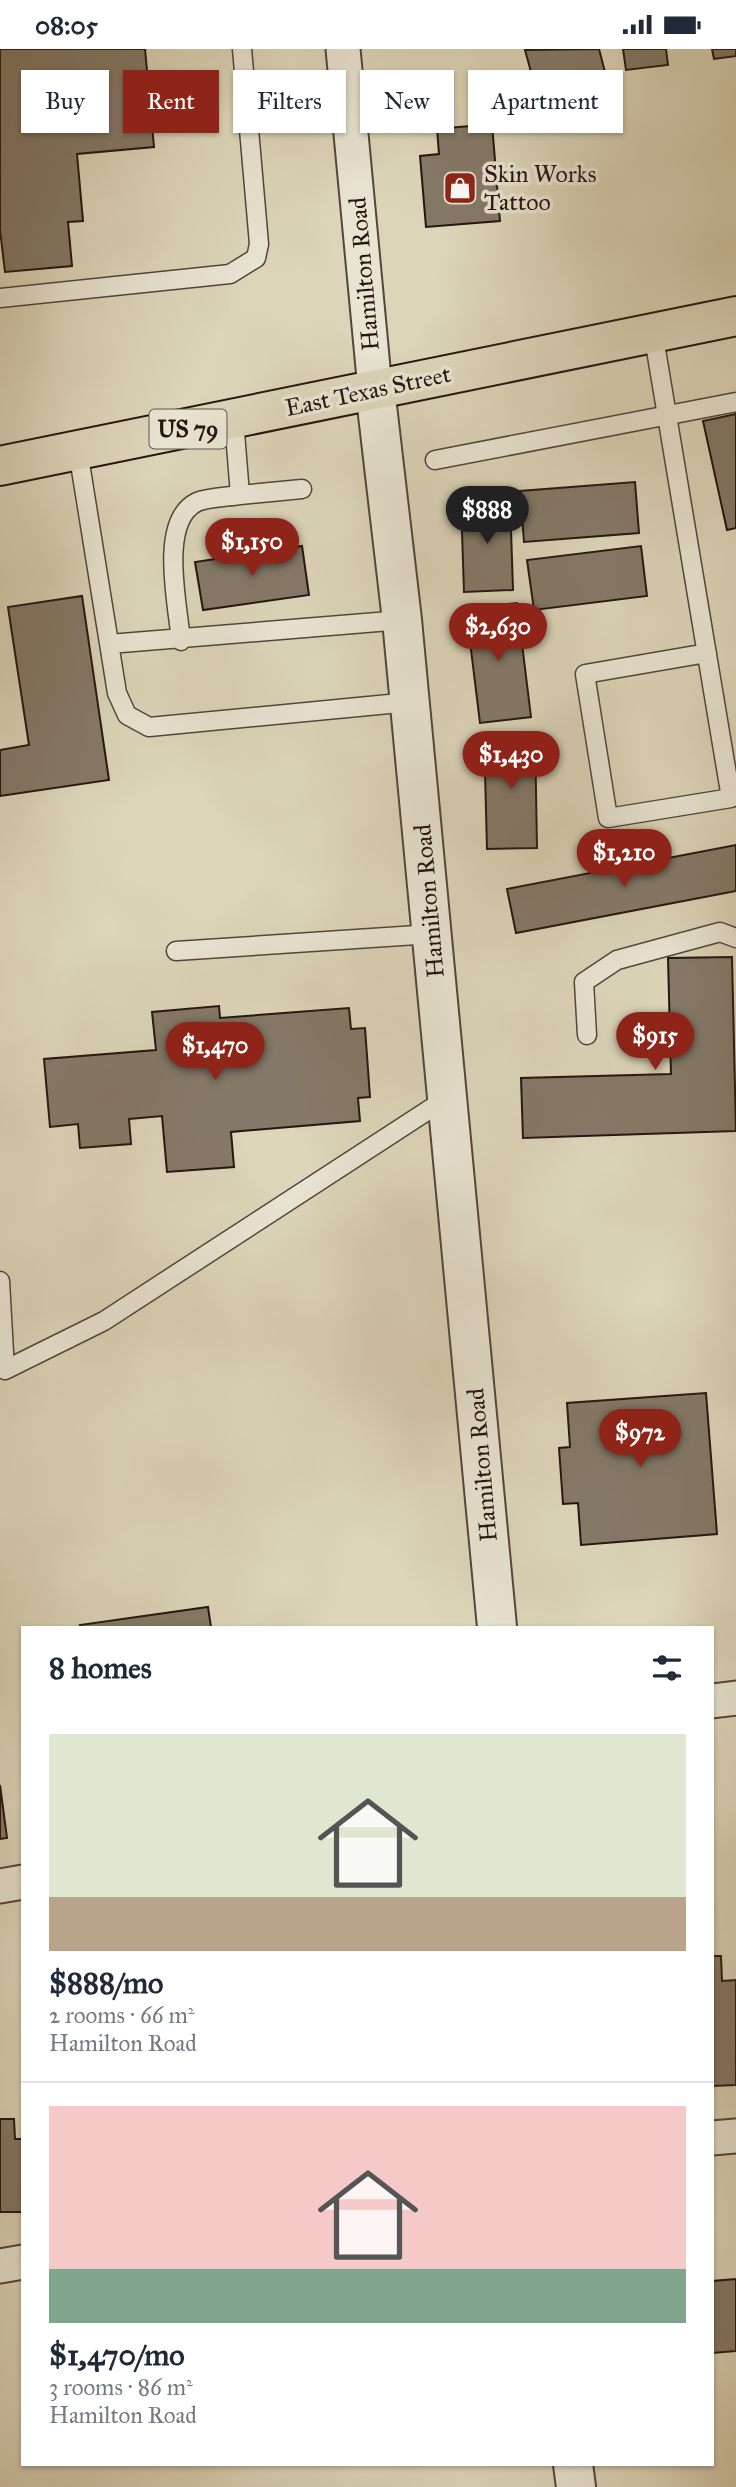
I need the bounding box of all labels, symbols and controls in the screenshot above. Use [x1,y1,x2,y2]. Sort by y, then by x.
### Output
text: 08:05 [35,9,98,41]
chip: Buy [21,70,109,133]
chip: Rent [123,70,219,133]
chip: Filters [233,70,346,133]
chip: New [360,70,454,133]
chip: Apartment [468,70,623,133]
place label: Skin Works Tattoo [484,159,596,217]
shop icon: Skin Works Tattoo [441,169,479,207]
street label: Hamilton Road [342,196,386,352]
street label: East Texas Street [282,359,454,423]
road number: US 79 [150,409,227,449]
pin: $888 [446,487,528,546]
text: $888 [462,495,512,523]
pin: $1,150 [195,519,309,578]
text: $1,150 [221,527,283,555]
pin: $2,630 [441,603,555,663]
text: $2,630 [465,612,531,640]
pin: $1,430 [454,731,568,791]
text: $1,430 [479,740,543,768]
street label: Hamilton Road [407,823,451,979]
pin: $1,210 [567,829,681,889]
text: $1,210 [593,838,655,866]
pin: $915 [614,1013,696,1072]
text: $915 [632,1021,678,1049]
pin: $1,470 [158,1023,272,1082]
text: $1,470 [182,1031,248,1059]
street label: Hamilton Road [460,1387,504,1543]
pin: $972 [599,1409,681,1469]
text: $972 [615,1418,665,1446]
icon: filters [648,1649,686,1687]
text: 8 homes [49,1650,152,1686]
icon: home [305,1780,431,1906]
text: $888/mo [49,1965,163,2001]
text: 2 rooms · 66 m² [49,2001,194,2029]
text: Hamilton Road [49,2029,197,2057]
icon: home [305,2152,431,2278]
text: $1,470/mo [49,2337,185,2373]
text: 3 rooms · 86 m² [49,2373,193,2401]
text: Hamilton Road [49,2401,197,2429]

